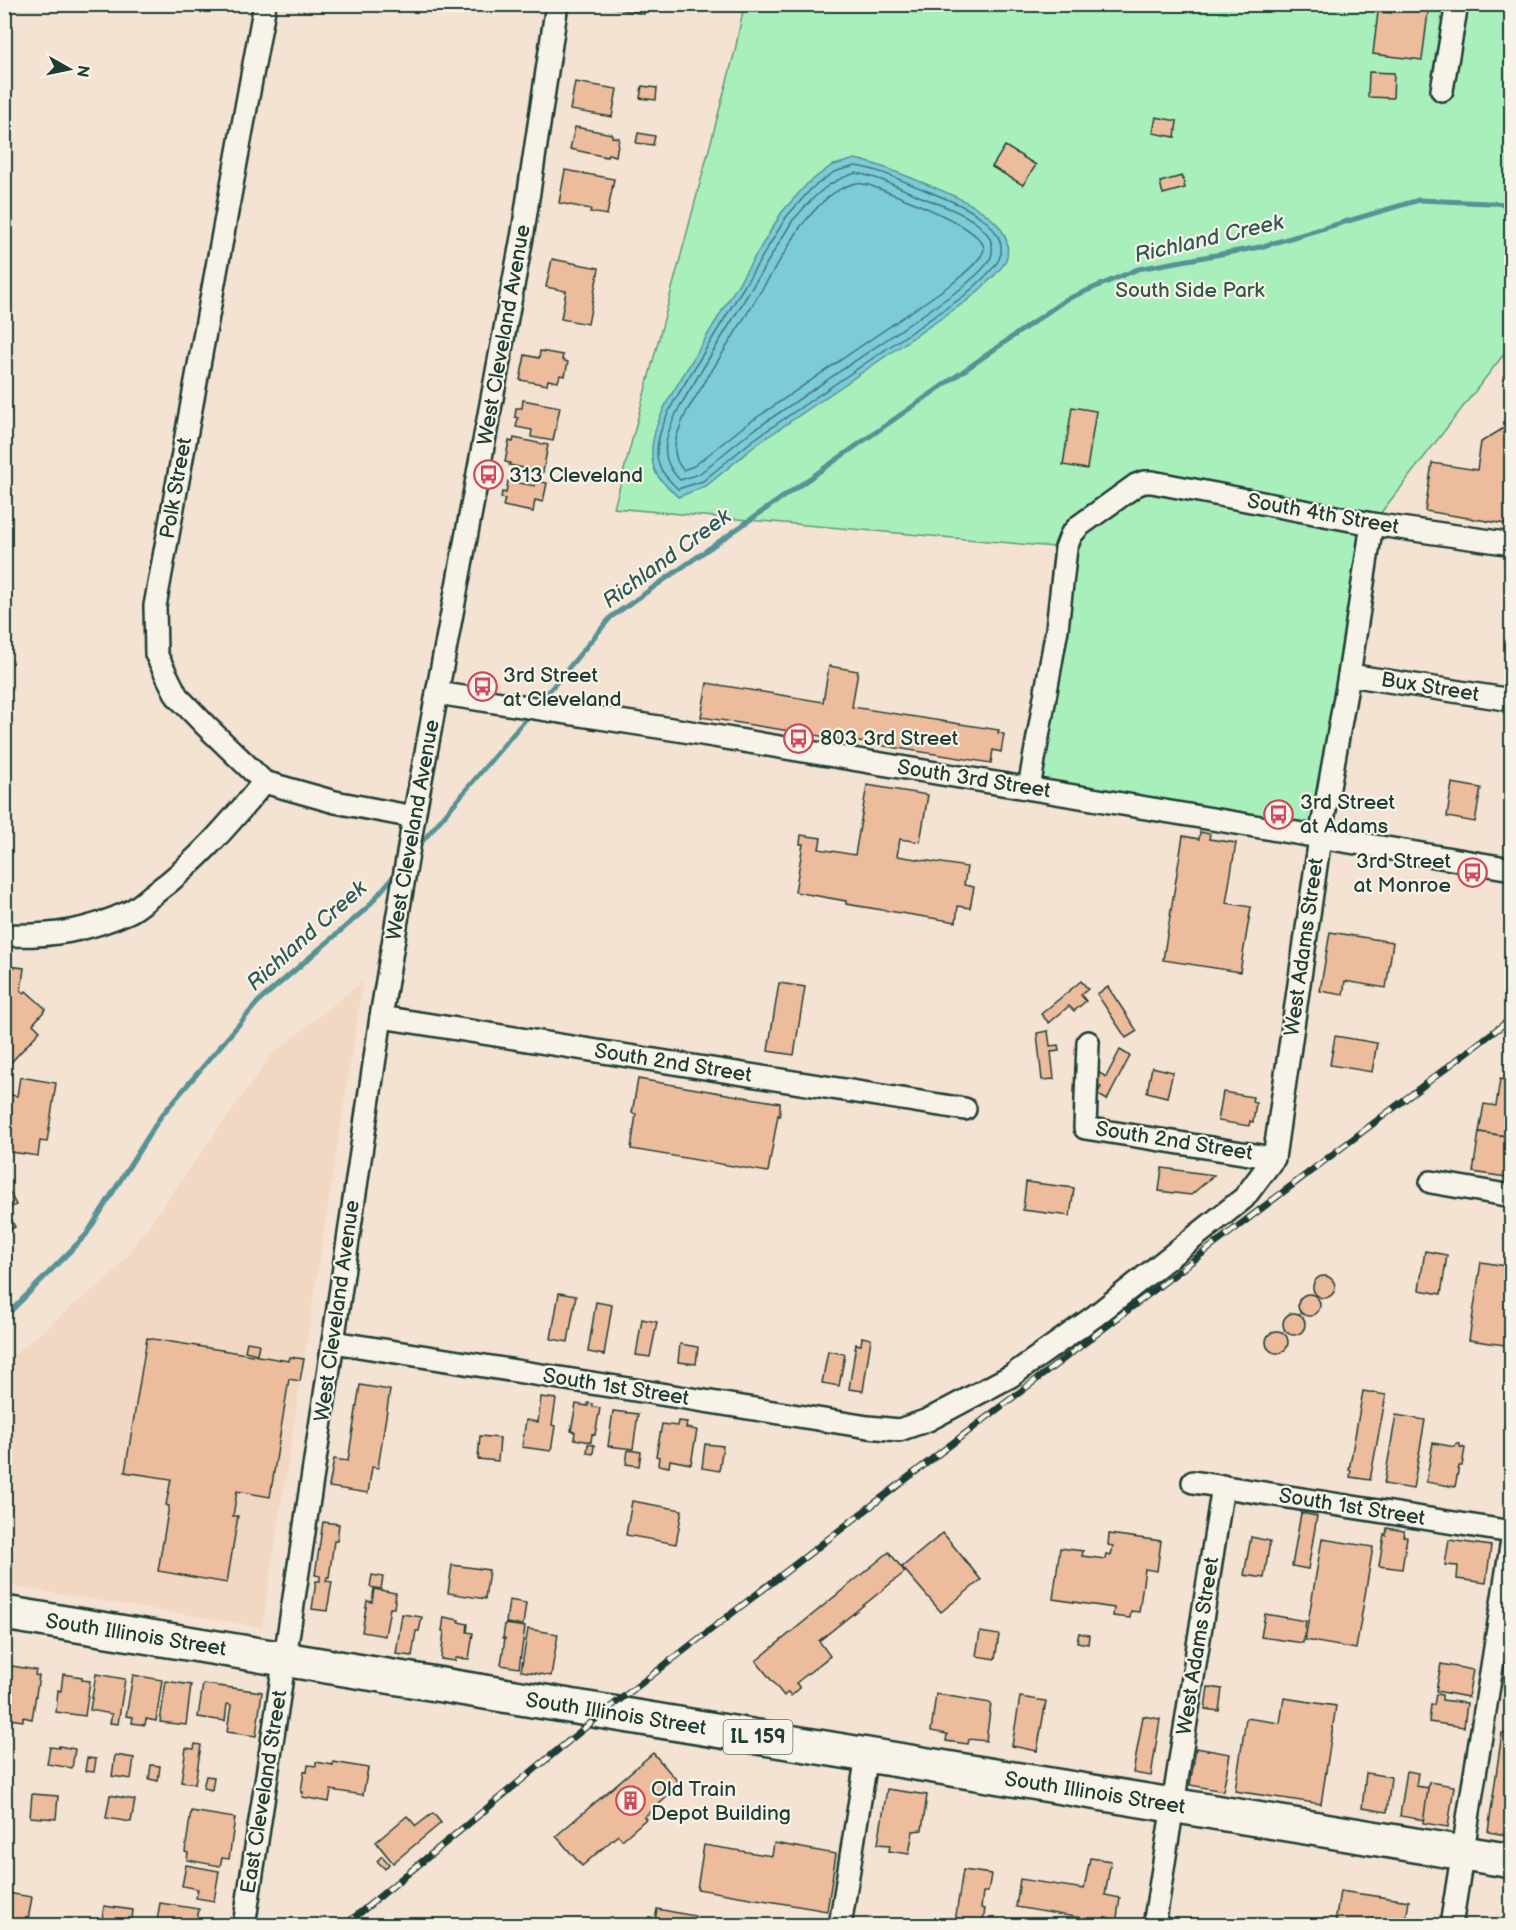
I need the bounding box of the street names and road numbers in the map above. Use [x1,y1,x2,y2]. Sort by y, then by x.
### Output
street label: West Cleveland Avenue [472,223,536,447]
street label: Polk Street [155,435,197,540]
street label: South 4th Street [1245,488,1401,540]
street label: Bux Street [1379,667,1481,707]
street label: West Cleveland Avenue [381,718,445,942]
street label: South 3rd Street [896,755,1053,804]
street label: West Adams Street [1279,856,1329,1038]
street label: South 2nd Street [593,1038,754,1088]
street label: South 2nd Street [1094,1116,1255,1166]
street label: West Cleveland Avenue [309,1199,365,1423]
street label: South 1st Street [541,1363,691,1411]
street label: South 1st Street [1277,1483,1427,1531]
street label: West Adams Street [1172,1555,1225,1737]
street label: South Illinois Street [44,1608,229,1662]
street label: South Illinois Street [524,1687,709,1741]
street label: East Cleveland Street [236,1688,293,1895]
road number: IL 159 [724,1720,792,1754]
street label: South Illinois Street [1003,1766,1188,1820]

